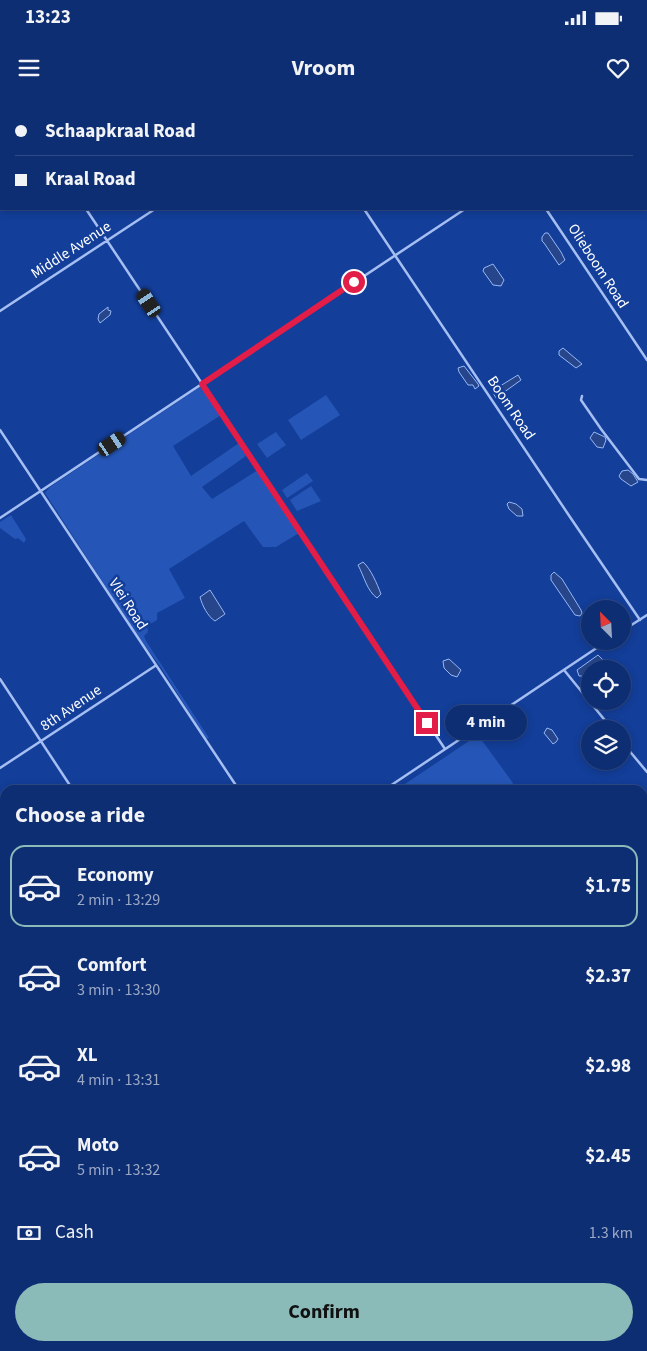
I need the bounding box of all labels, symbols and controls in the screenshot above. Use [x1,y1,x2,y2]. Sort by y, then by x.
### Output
text: 13:23 [25,4,71,31]
text: Vroom [292,52,355,84]
icon: menu [15,54,43,82]
icon: heart [604,54,632,82]
text: Schaapkraal Road [45,118,196,145]
text: Kraal Road [45,166,136,193]
street label: Middle Avenue [27,216,115,284]
street label: Olieboom Road [563,220,633,312]
route start [343,271,365,293]
car [134,286,163,320]
street label: Boom Road [482,372,540,444]
car [95,429,128,459]
street label: Vlei Road [103,574,153,634]
north arrow [581,600,631,650]
map controls [581,600,631,770]
button: locate [581,660,631,710]
street label: 8th Avenue [36,680,106,736]
callout: 4 min [444,706,527,740]
text: 4 min [467,711,505,733]
route end [416,712,438,734]
button: layers [581,720,631,770]
text: Choose a ride [15,799,145,831]
text: Economy [77,862,154,889]
icon: car [17,864,62,909]
text: $1.75 [585,873,631,900]
text: 2 min · 13:29 [77,889,160,911]
text: Comfort [77,952,147,979]
icon: car [17,954,62,999]
text: $2.37 [585,963,631,990]
text: 3 min · 13:30 [77,979,160,1001]
text: XL [77,1042,98,1069]
icon: car [17,1044,62,1089]
text: $2.98 [585,1053,631,1080]
text: 4 min · 13:31 [77,1069,160,1091]
text: Moto [77,1132,119,1159]
icon: car [17,1134,62,1179]
text: $2.45 [585,1143,631,1170]
text: 5 min · 13:32 [77,1159,160,1181]
icon: cash [15,1219,43,1247]
text: Cash [55,1219,94,1246]
text: 1.3 km [589,1222,633,1244]
button: Confirm [15,1283,633,1341]

